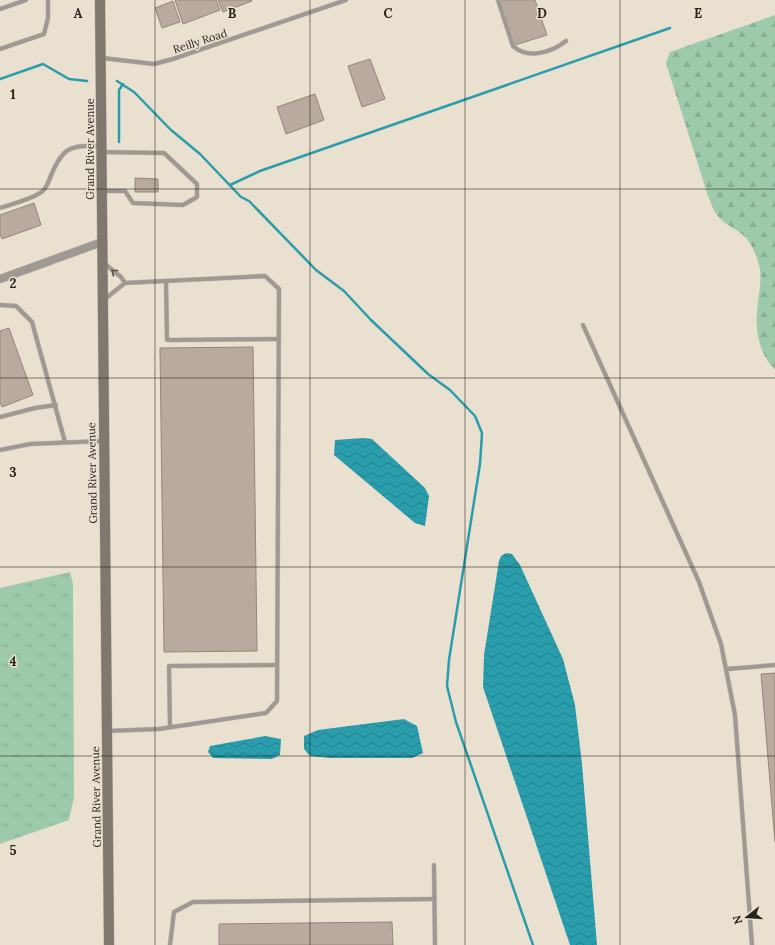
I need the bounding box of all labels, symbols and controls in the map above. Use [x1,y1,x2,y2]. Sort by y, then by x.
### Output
text: A [74,5,83,22]
text: B [228,5,237,22]
text: C [384,5,393,22]
text: D [537,5,547,22]
text: E [694,5,702,22]
street label: Reilly Road [171,26,229,56]
text: 1 [10,86,16,103]
street label: Grand River Avenue [83,98,97,200]
one-way arrow [112,269,119,276]
text: 2 [10,275,17,292]
street label: Grand River Avenue [84,422,100,524]
text: 3 [9,464,17,481]
text: 4 [9,653,17,670]
street label: Grand River Avenue [88,746,104,848]
text: 5 [9,842,17,859]
north arrow [727,897,767,937]
text: N [729,913,745,926]

